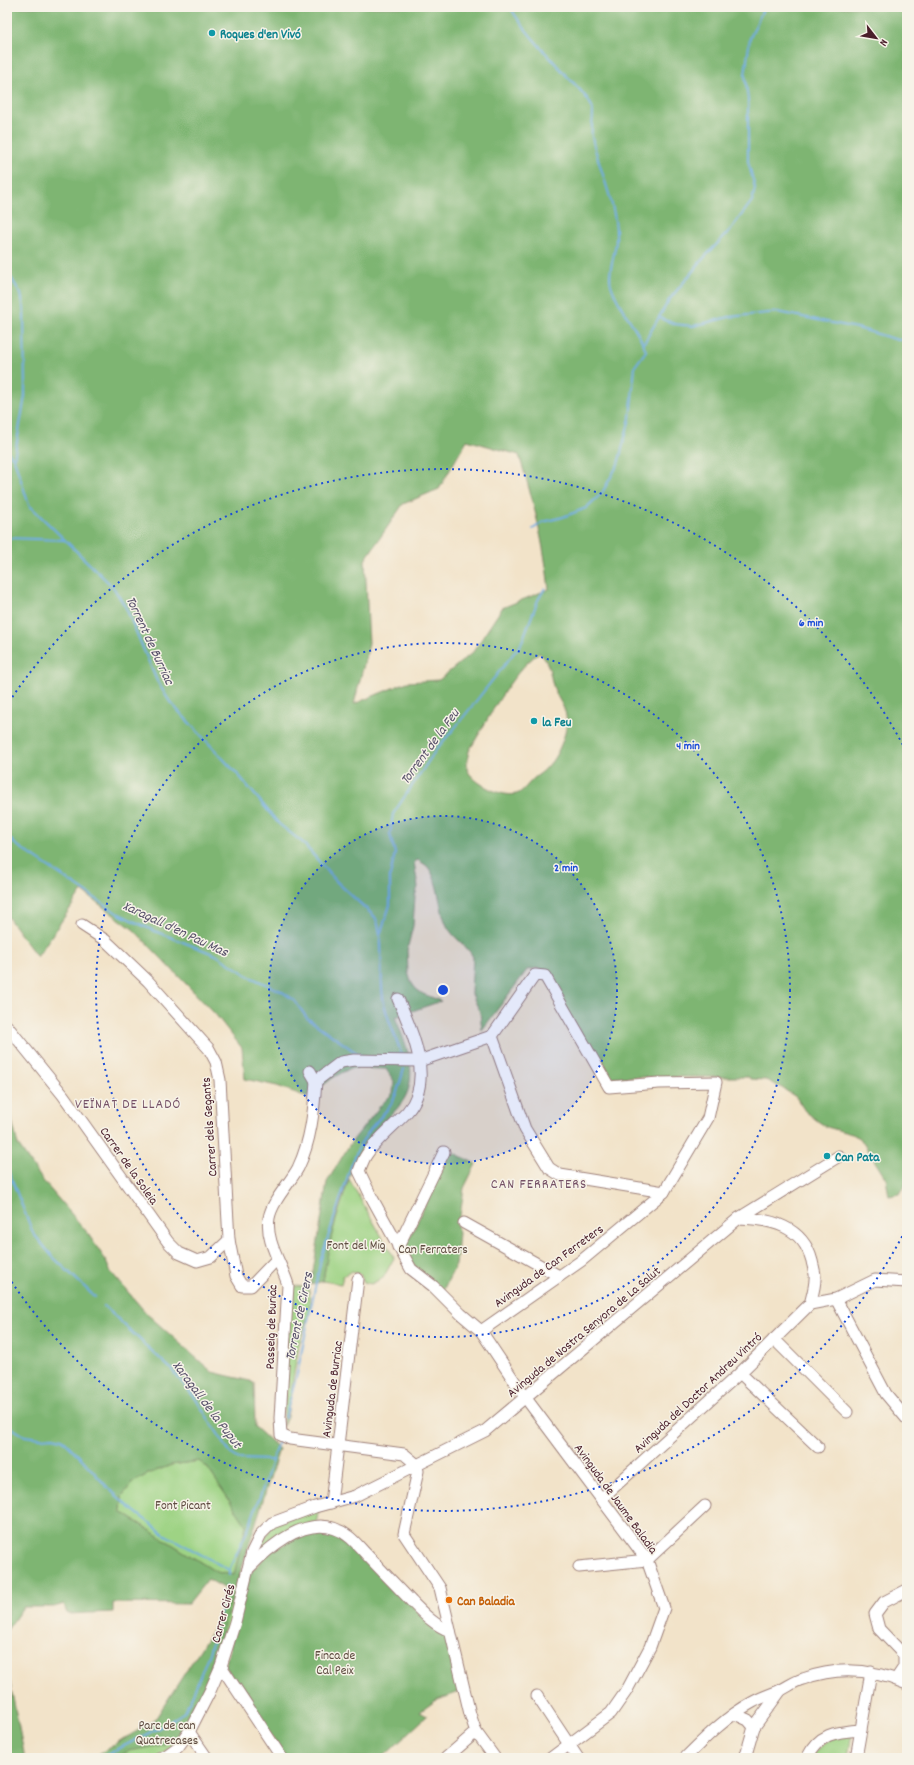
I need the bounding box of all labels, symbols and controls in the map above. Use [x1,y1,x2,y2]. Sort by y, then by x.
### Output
north arrow [856,18,896,58]
place label: Roques d'en Vivó [220,26,301,45]
marker: Roques d'en Vivó [207,28,217,38]
text: N [874,36,891,49]
water label: Torrent de Burriac [120,593,179,690]
text: 6 min [799,615,824,632]
water label: Torrent de la Feu [396,704,466,789]
place label: la Feu [542,714,572,733]
marker: la Feu [529,716,539,726]
text: 4 min [676,738,700,755]
text: 2 min [554,860,578,877]
water label: Xaragall d'en Pau Mas [119,897,232,963]
centre of rings [436,983,450,997]
street label: Carrer dels Gegants [198,1077,223,1177]
district label: VEÏNAT DE LLADÓ [75,1095,181,1115]
street label: Carrer de la Soleia [94,1124,162,1210]
place label: Can Pata [835,1149,880,1168]
marker: Can Pata [822,1151,832,1161]
district label: CAN FERRATERS [491,1175,587,1195]
street label: Avinguda de Can Ferreters [491,1221,608,1313]
park label: Font del Mig [327,1237,386,1256]
park label: Can Ferraters [398,1241,468,1260]
street label: Avinguda de Nostra Senyora de La Salut [504,1263,666,1403]
water label: Torrent de Cirers [281,1269,319,1362]
street label: Passeig de Buriac [262,1284,283,1370]
street label: Avinguda del Doctor Andreu Vintró [630,1329,767,1459]
street label: Avinguda de Burriac [318,1340,349,1439]
water label: Xaragall de la Puput [167,1357,247,1455]
street label: Avinguda de Jaume Baladia [568,1440,662,1559]
park label: Font Picant [155,1497,211,1516]
street label: Carrer Cirés [207,1582,241,1645]
place label: Can Baladia [457,1593,515,1612]
marker: Can Baladia [444,1595,454,1605]
park label: Finca de Cal Peix [315,1647,355,1681]
park label: Parc de can Quatrecases [136,1717,198,1751]

